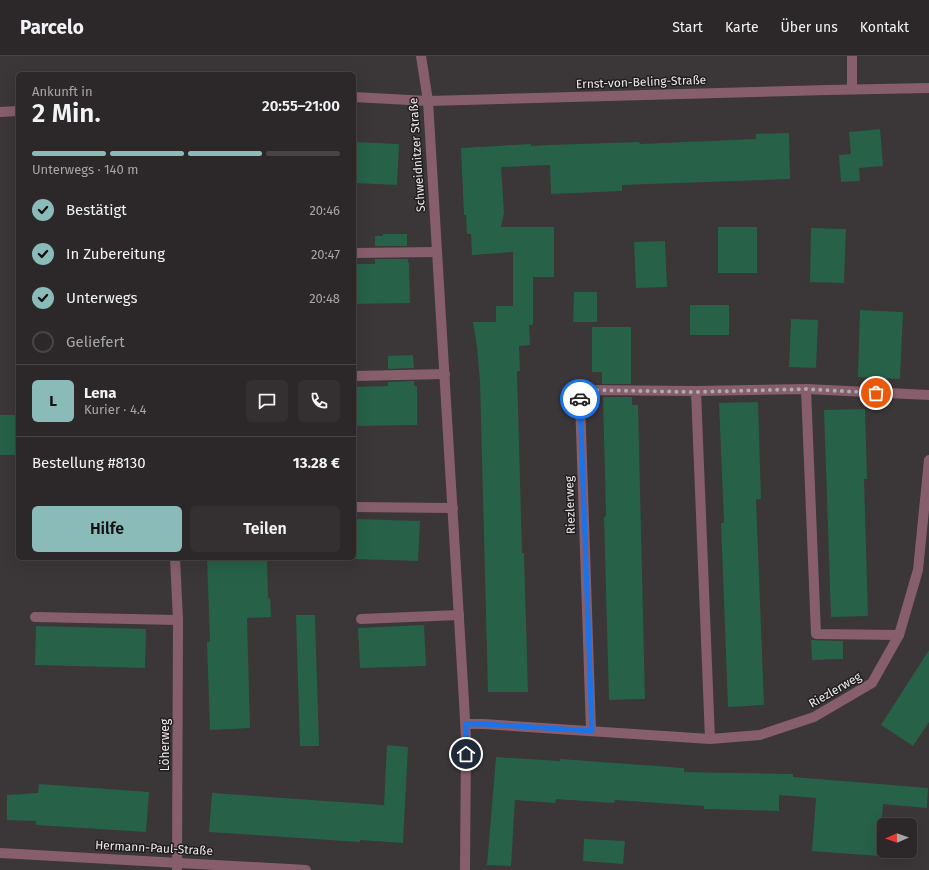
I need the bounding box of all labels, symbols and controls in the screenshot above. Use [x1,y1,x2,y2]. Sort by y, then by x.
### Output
text: Parcelo [20,16,84,39]
text: Start [672,19,703,36]
text: Karte [725,19,759,36]
text: Über uns [781,19,838,36]
text: Kontakt [860,19,909,36]
street label: Ernst-von-Beling-Straße [576,73,706,91]
text: Ankunft in [32,84,93,99]
text: 20:55–21:00 [262,97,340,115]
street label: Schweidnitzer Straße [406,97,428,213]
text: 2 Min. [32,98,101,129]
text: Unterwegs · 140 m [32,162,138,177]
icon: check [32,199,54,221]
text: Bestätigt [66,201,127,219]
text: 20:46 [309,203,340,218]
icon: check [32,243,54,265]
text: In Zubereitung [66,245,165,263]
text: 20:47 [311,247,340,262]
icon: check [32,287,54,309]
text: Unterwegs [66,289,138,307]
text: 20:48 [309,291,340,306]
text: Geliefert [66,333,125,351]
pin [859,376,893,410]
courier [560,379,600,419]
button: chat [246,380,288,422]
button: phone [298,380,340,422]
icon: bag [865,382,887,404]
text: Lena [84,384,116,402]
icon: car [569,388,591,410]
text: L [49,392,57,410]
text: Kurier · 4.4 [84,402,146,417]
text: Bestellung #8130 [32,454,146,472]
text: 13.28 € [293,454,340,472]
street label: Riezlerweg [562,475,578,534]
button: Hilfe [32,506,182,552]
button: Teilen [190,506,340,552]
street label: Riezlerweg [806,669,864,711]
street label: Löherweg [158,718,172,771]
pin [449,737,483,771]
icon: home [455,743,477,765]
north arrow [877,818,917,858]
map controls [877,818,917,858]
street label: Hermann-Paul-Straße [95,838,213,858]

